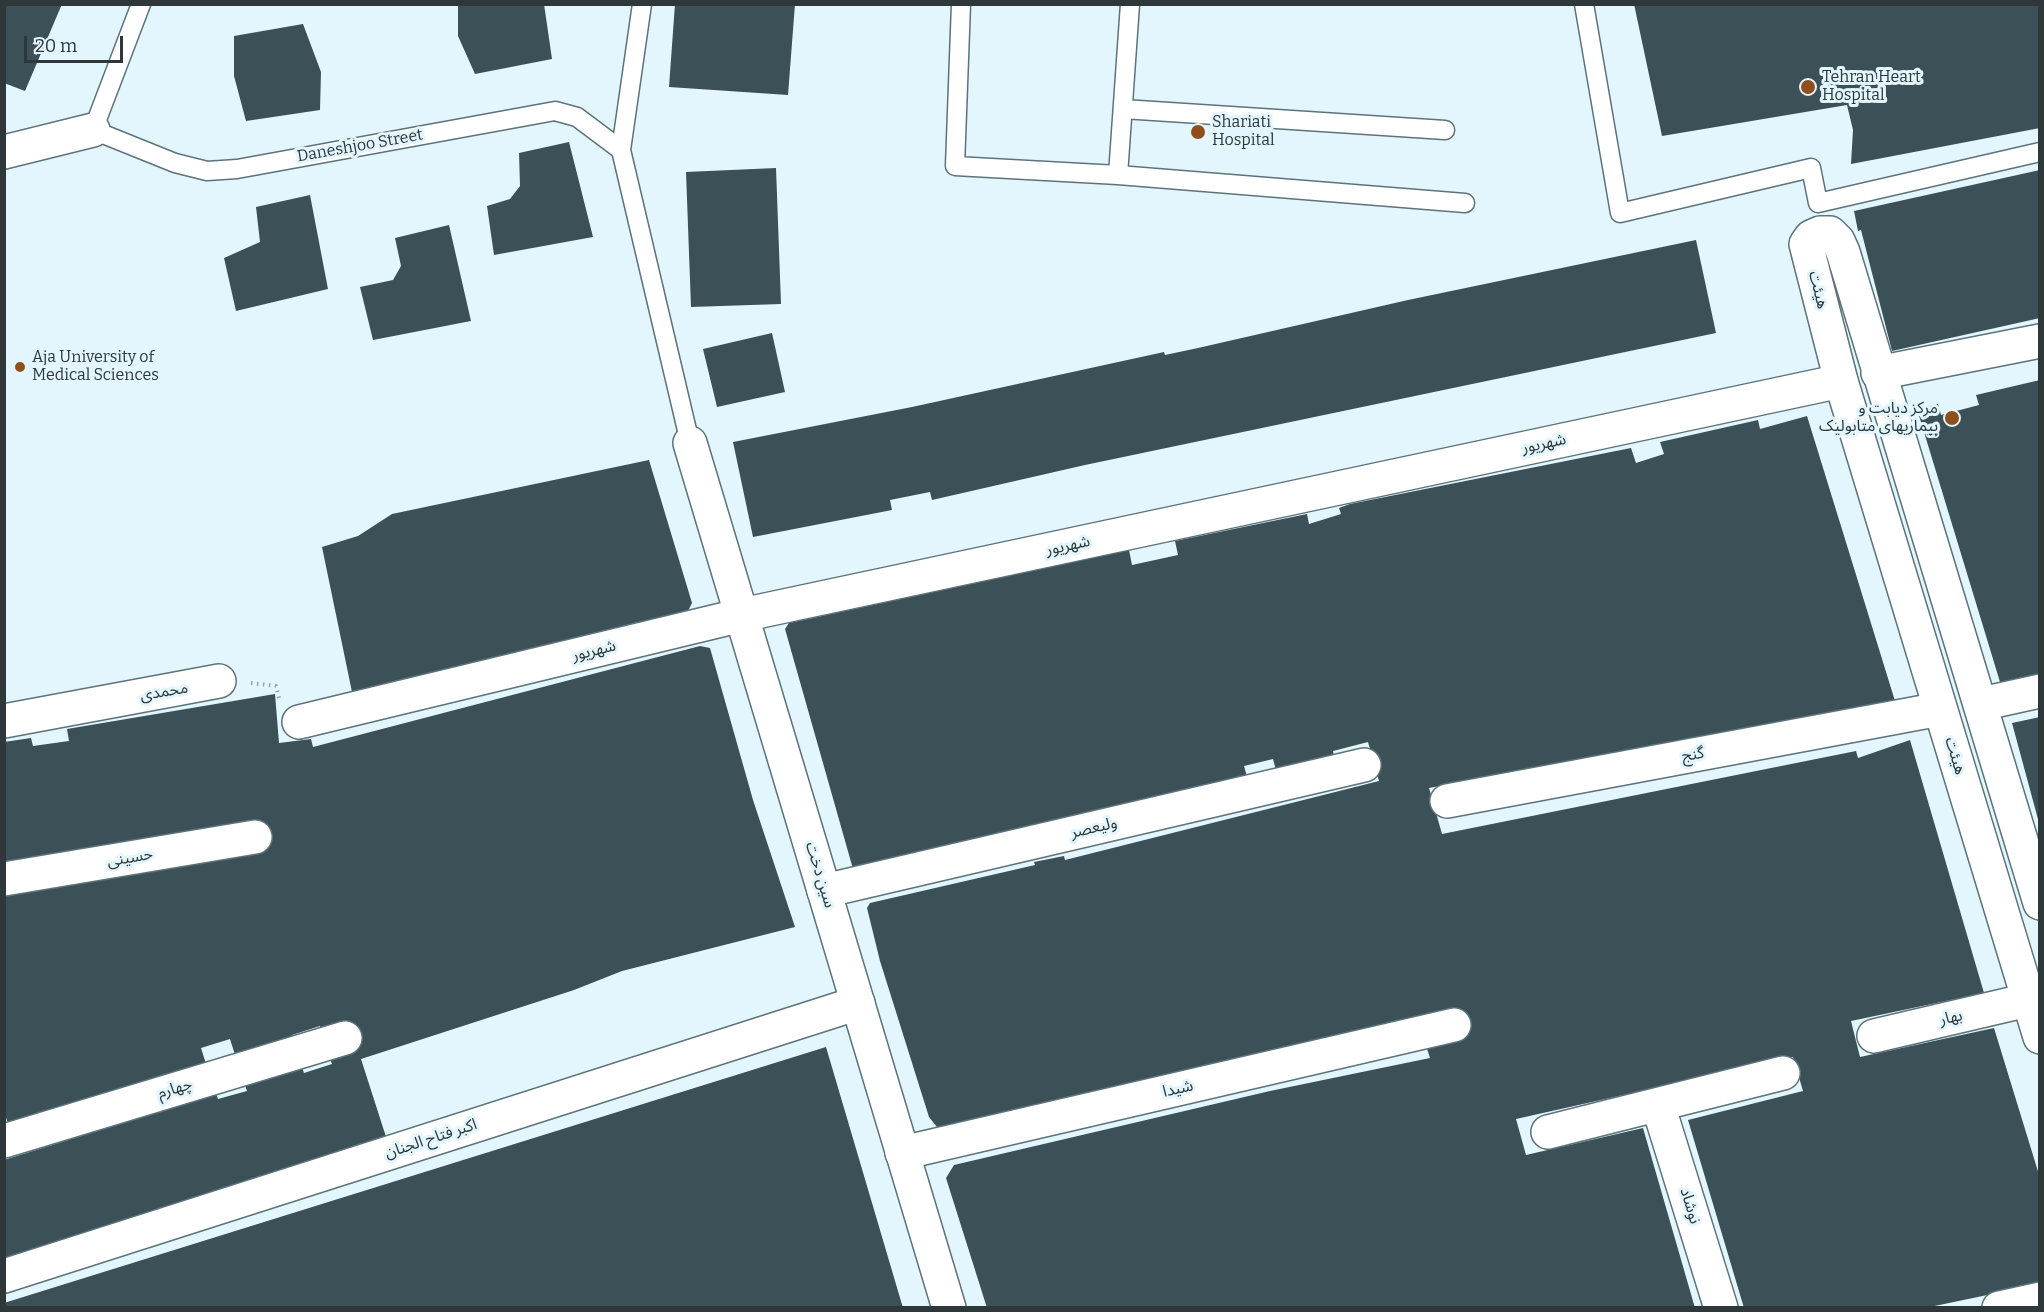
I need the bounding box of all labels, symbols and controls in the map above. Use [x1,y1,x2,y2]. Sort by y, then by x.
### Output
scale bar [27,24,126,62]
text: 20 m [35,35,77,57]
place label: Tehran Heart Hospital [1822,68,1921,106]
marker: Tehran Heart Hospital [1799,78,1817,96]
place label: Shariati Hospital [1212,113,1275,151]
marker: Shariati Hospital [1189,123,1207,141]
street label: Daneshjoo Street [296,125,424,167]
street label: هیئت [1804,269,1832,311]
place label: Aja University of Medical Sciences [32,348,159,386]
marker: Aja University of Medical Sciences [13,360,27,374]
place label: مرکز دیابت و بیماریهای متابولیک [1819,399,1938,437]
marker: مرکز دیابت و بیماریهای متابولیک [1943,409,1961,427]
street label: شهریور [1520,430,1568,458]
street label: شهریور [1044,532,1092,560]
street label: شهریور [570,636,618,666]
street label: محمدی [138,678,190,706]
street label: هیئت [1940,735,1970,777]
street label: گنج [1680,744,1706,766]
street label: ولیعصر [1069,813,1119,843]
street label: سین دخت [801,840,839,910]
street label: حسینی [106,845,154,871]
street label: بهار [1938,1006,1964,1030]
street label: چهارم [155,1075,195,1103]
street label: شیدا [1161,1076,1195,1102]
street label: اکبر فتاح الجنان [382,1115,480,1163]
street label: نوشاد [1675,1186,1705,1226]

